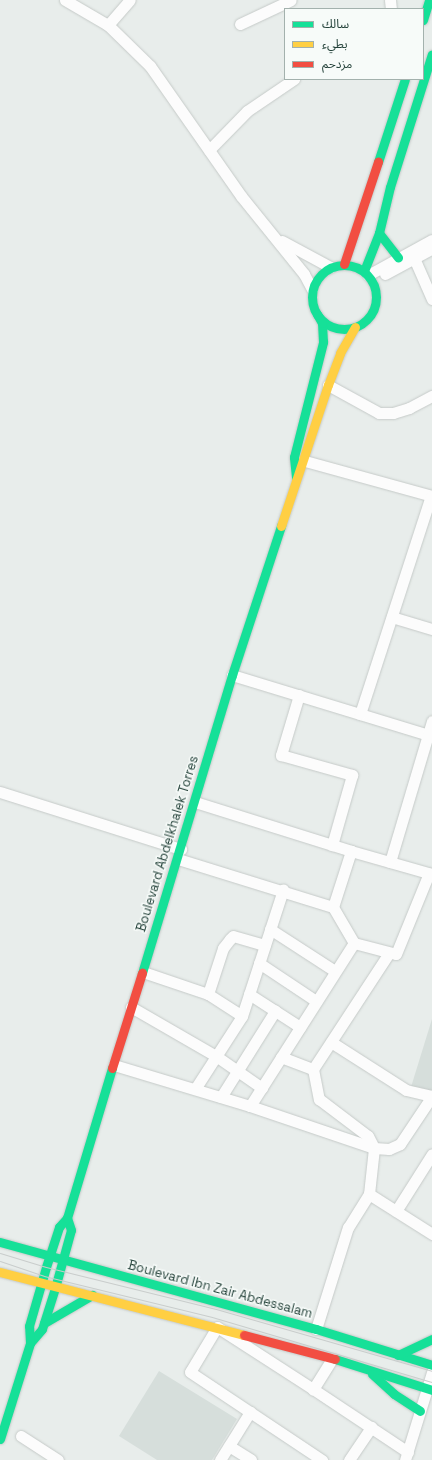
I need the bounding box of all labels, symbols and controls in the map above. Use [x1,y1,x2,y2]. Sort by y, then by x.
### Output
legend [284,8,424,80]
text: سالك [322,16,349,32]
text: بطيء [322,36,348,52]
text: مزدحم [322,56,352,72]
street label: Boulevard Abdelkhalek Torres [134,754,202,934]
street label: Boulevard Ibn Zair Abdessalam [126,1258,314,1322]

